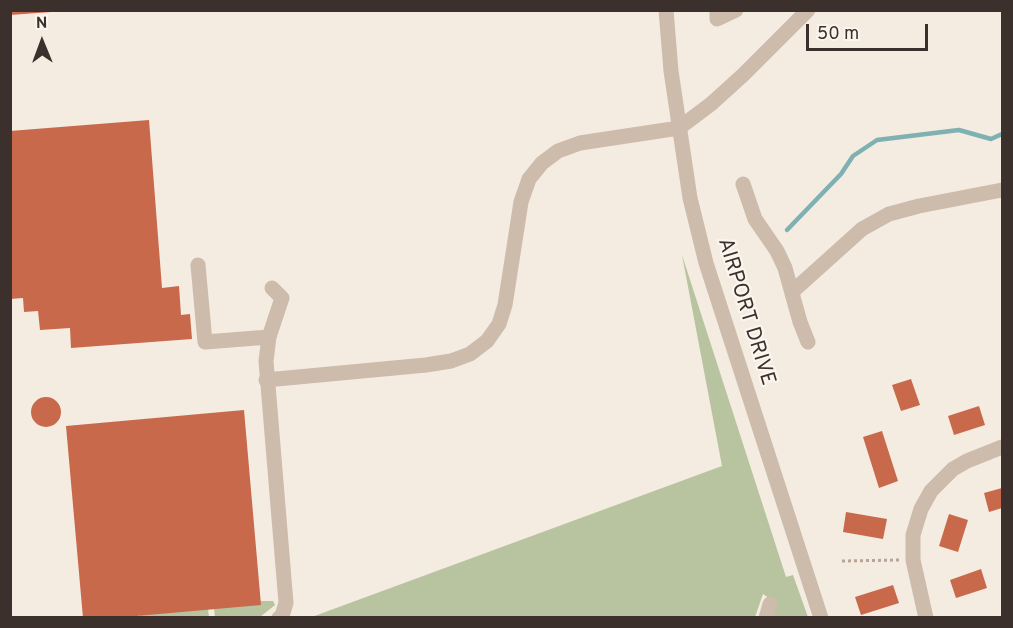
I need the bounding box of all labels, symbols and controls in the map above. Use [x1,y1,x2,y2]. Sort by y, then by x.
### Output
north arrow [12,12,72,72]
scale bar [809,12,930,50]
text: N [36,14,48,34]
text: 50 m [817,23,859,46]
street label: AIRPORT DRIVE [711,235,779,389]

